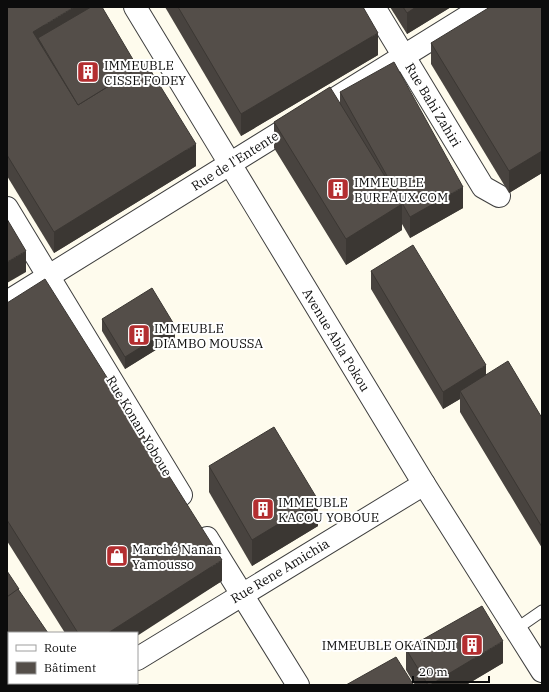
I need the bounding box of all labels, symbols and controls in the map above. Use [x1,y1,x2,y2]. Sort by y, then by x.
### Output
place label: IMMEUBLE CISSE FODEY [104,57,186,89]
building icon: IMMEUBLE CISSE FODEY [75,59,101,85]
street label: Rue Bahi Zahiri [401,60,465,150]
street label: Rue de l'Entente [188,127,282,195]
place label: IMMEUBLE BUREAUX.COM [354,174,448,206]
building icon: IMMEUBLE BUREAUX.COM [325,176,351,202]
street label: Avenue Abla Pokou [298,285,374,395]
place label: IMMEUBLE DIAMBO MOUSSA [154,320,263,352]
building icon: IMMEUBLE DIAMBO MOUSSA [126,322,152,348]
street label: Rue Konan Yoboue [102,373,176,479]
place label: IMMEUBLE KACOU YOBOUE [278,494,379,526]
building icon: IMMEUBLE KACOU YOBOUE [250,496,276,522]
street label: Rue Rene Amichia [228,535,332,607]
place label: Marché Nanan Yamousso [132,541,222,573]
shop icon: Marché Nanan Yamousso [104,543,130,569]
legend [8,632,138,684]
building icon: IMMEUBLE OKAINDJI [459,632,485,658]
place label: IMMEUBLE OKAINDJI [322,637,456,654]
text: Route [44,640,77,655]
scale bar [413,658,489,684]
text: Bâtiment [44,660,96,675]
text: 20 m [419,664,448,679]

